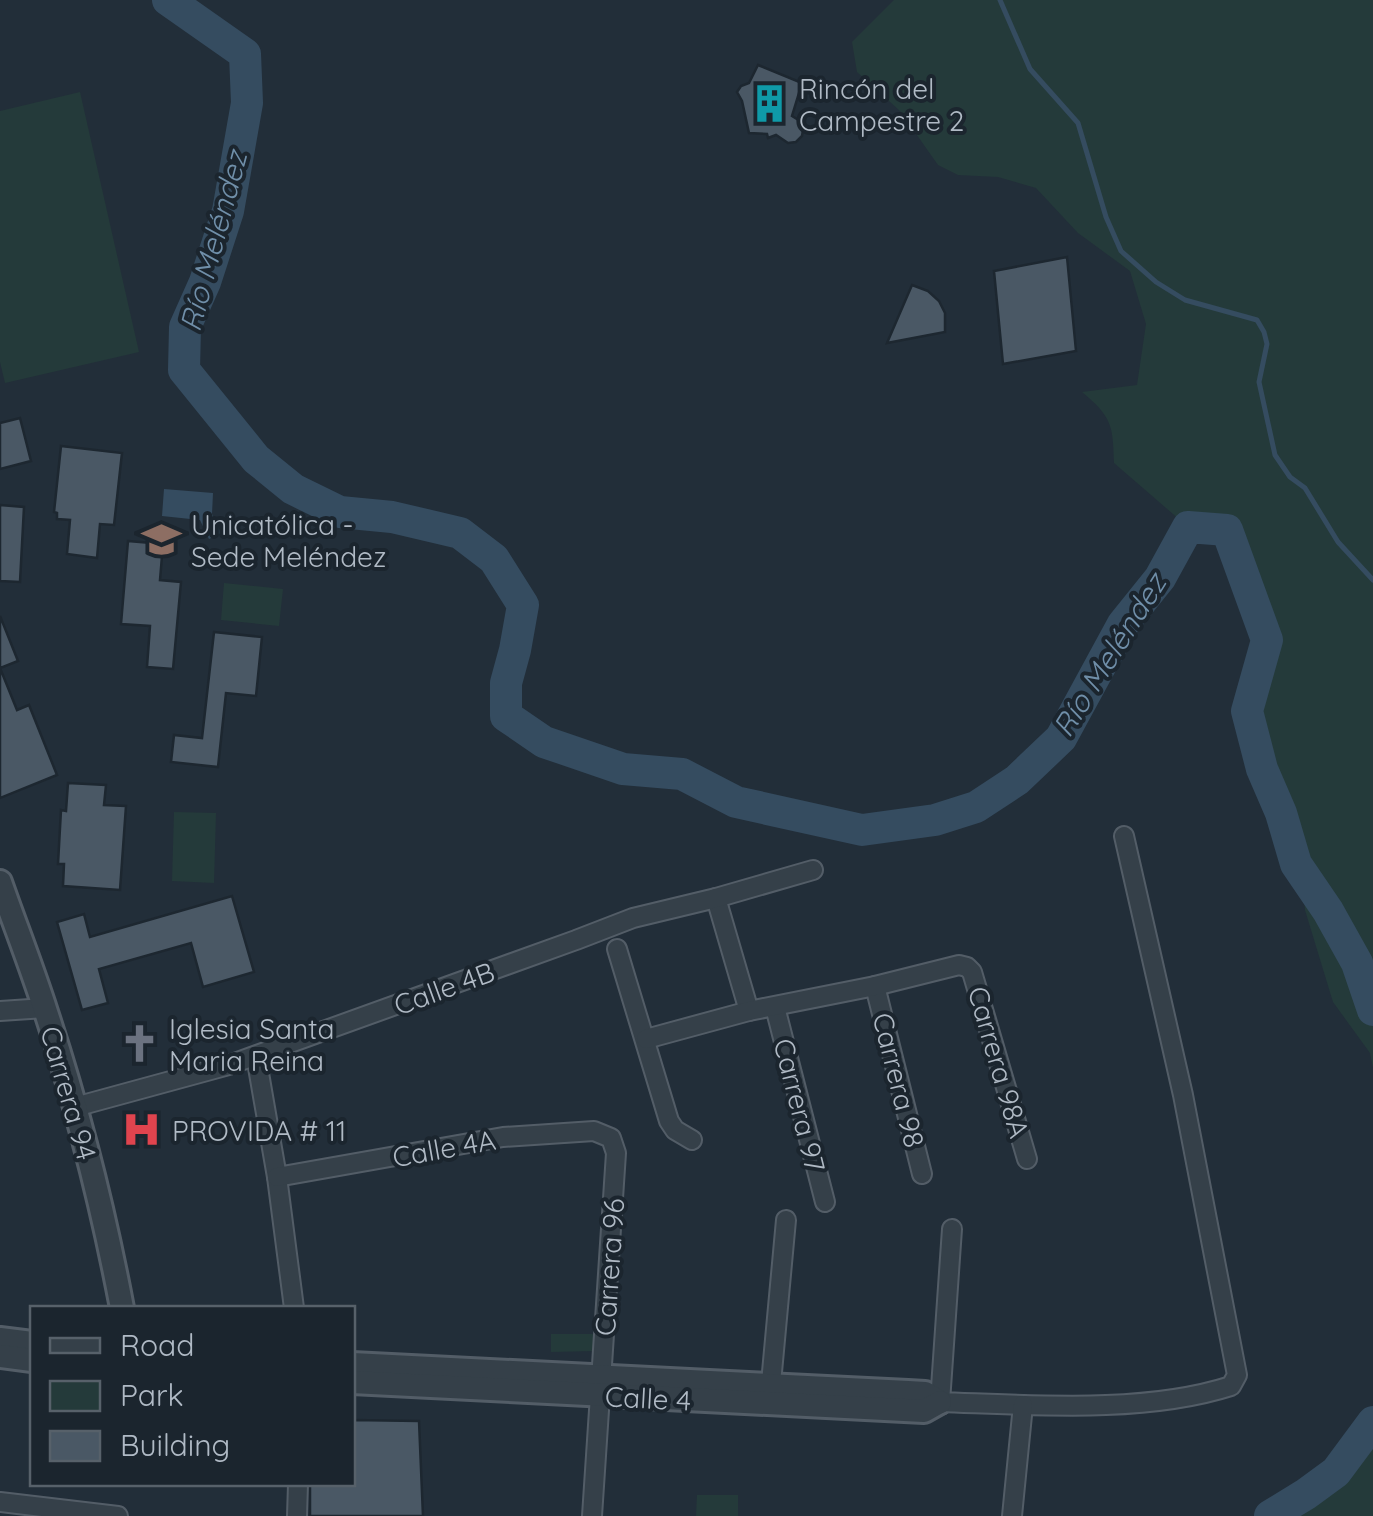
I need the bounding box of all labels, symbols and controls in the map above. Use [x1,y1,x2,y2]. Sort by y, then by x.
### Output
place label: Rincón del Campestre 2 [799,71,964,138]
building icon: Rincón del Campestre 2 [748,83,790,125]
water label: Río Meléndez [171,144,256,335]
place label: Unicatólica - Sede Meléndez [191,507,386,574]
school or university icon: Unicatólica - Sede Meléndez [140,519,182,561]
water label: Río Meléndez [1044,564,1176,744]
street label: Calle 4B [389,954,499,1022]
street label: Carrera 98A [961,982,1037,1142]
street label: Carrera 98 [865,1009,933,1151]
place label: Iglesia Santa Maria Reina [169,1011,335,1078]
street label: Carrera 94 [33,1022,105,1164]
church icon: Iglesia Santa Maria Reina [118,1023,160,1065]
street label: Carrera 97 [767,1035,833,1175]
hospital icon: PROVIDA # 11 [121,1109,163,1151]
place label: PROVIDA # 11 [172,1113,346,1148]
street label: Calle 4A [390,1122,498,1174]
street label: Carrera 96 [587,1197,631,1337]
legend [30,1306,355,1486]
text: Road [120,1326,194,1364]
text: Park [120,1376,184,1414]
street label: Calle 4 [604,1378,692,1418]
text: Building [120,1426,230,1464]

